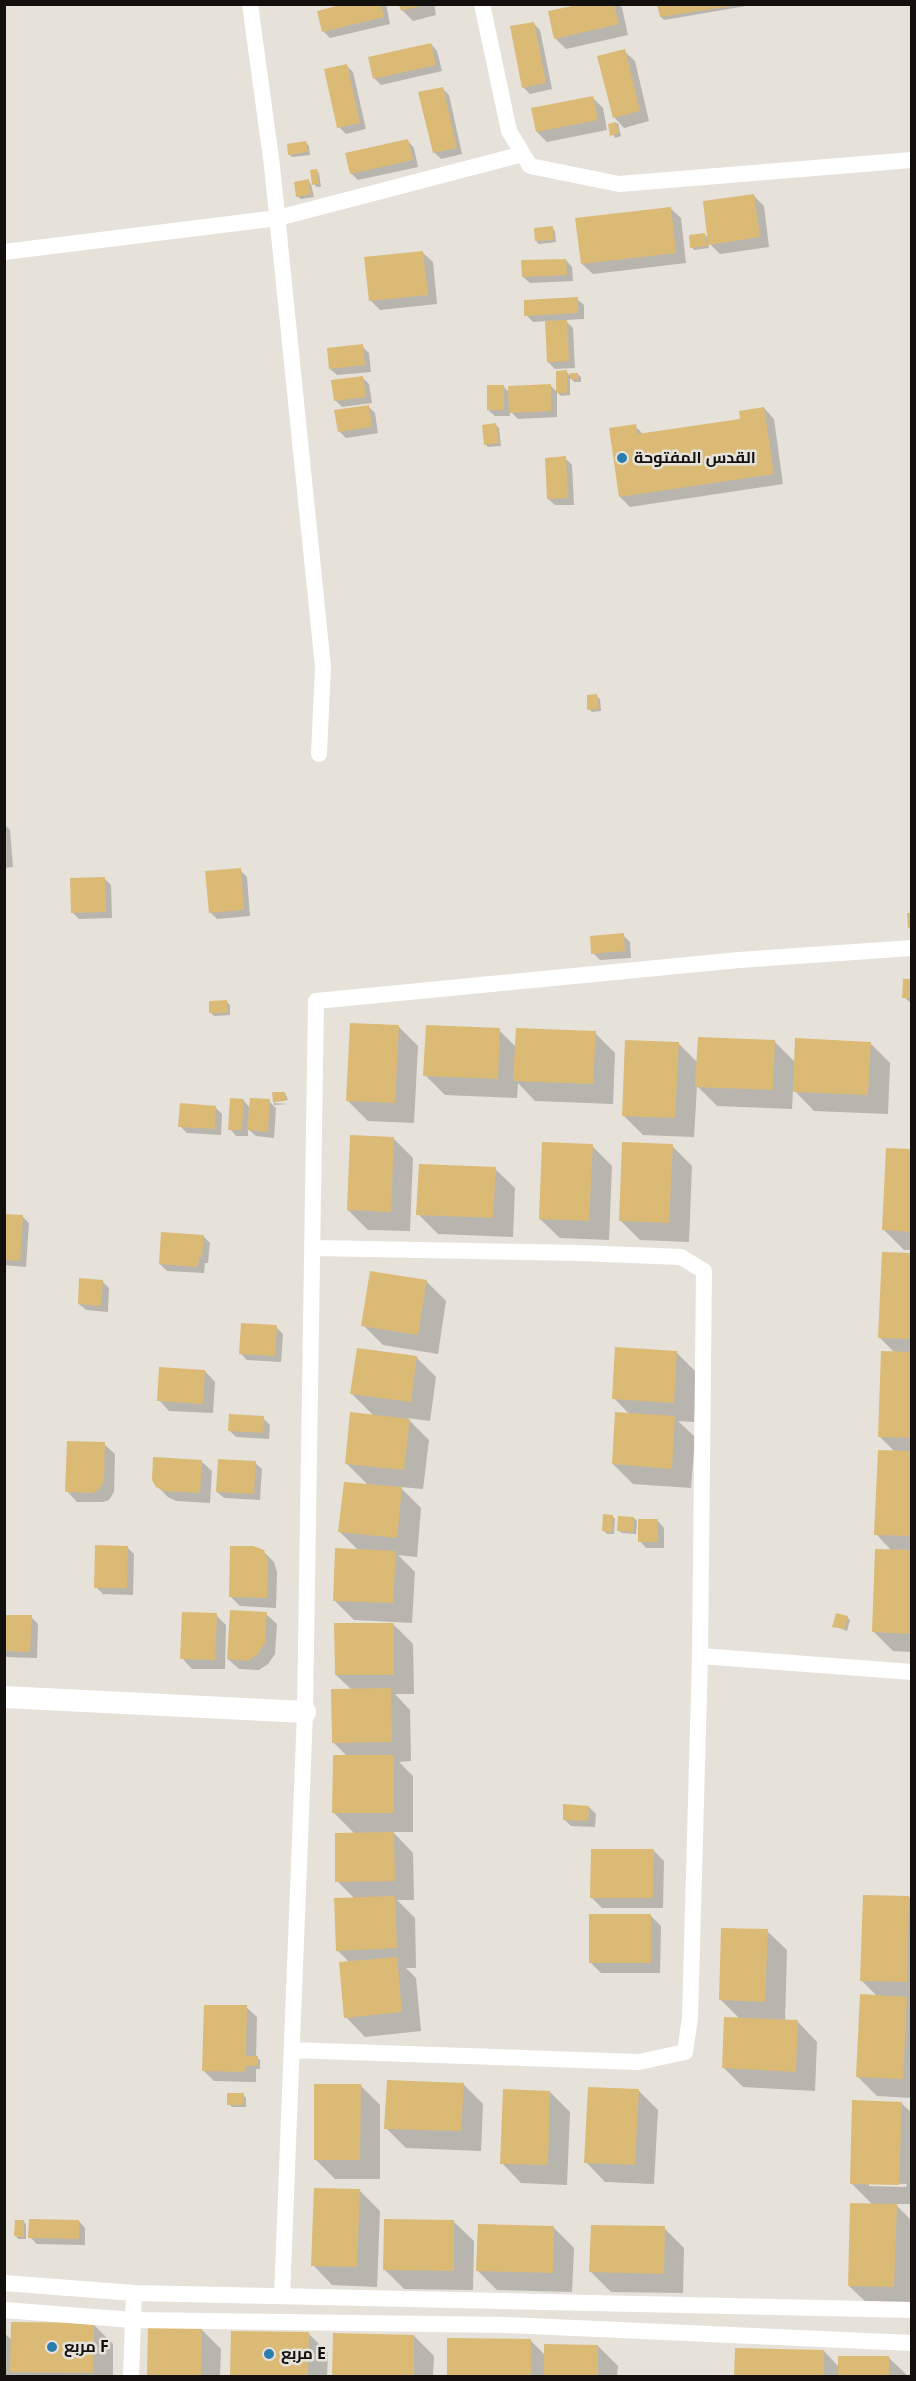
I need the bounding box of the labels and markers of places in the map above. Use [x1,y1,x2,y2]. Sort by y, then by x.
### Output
place label: القدس المفتوحة [634,448,756,468]
marker: القدس المفتوحة [615,451,629,465]
place label: مربع F [64,2337,109,2357]
marker: مربع F [45,2340,59,2354]
place label: مربع E [281,2344,326,2364]
marker: مربع E [262,2347,276,2361]

